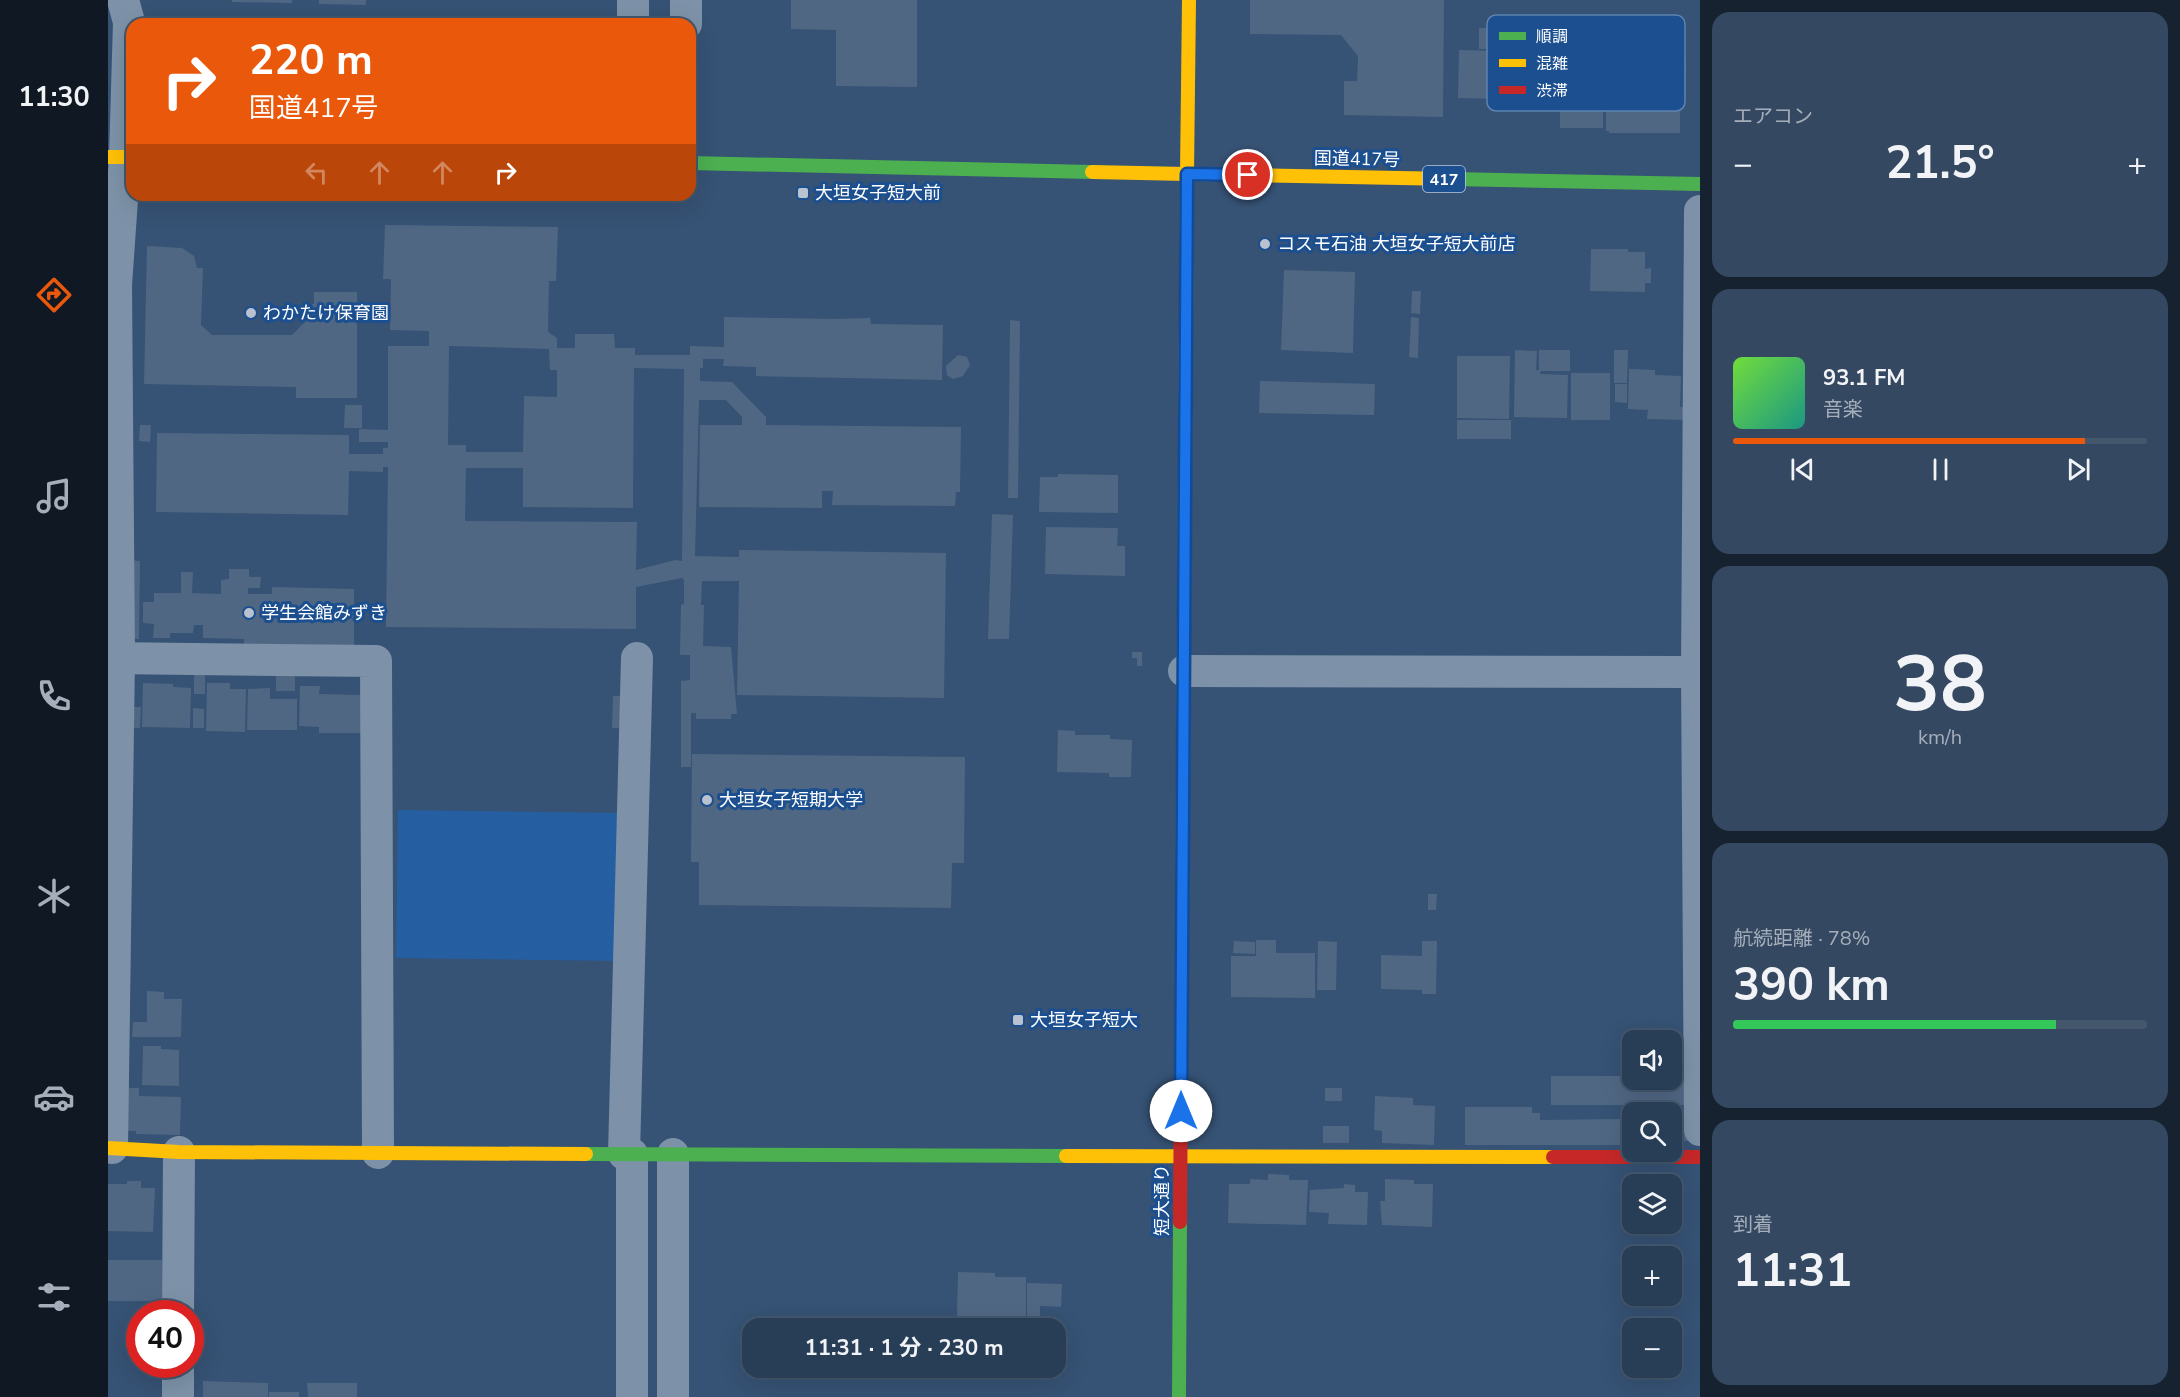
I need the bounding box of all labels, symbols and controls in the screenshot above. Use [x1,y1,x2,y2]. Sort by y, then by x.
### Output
legend [1487,15,1685,111]
text: 順調 [1536,26,1568,48]
text: 220 m [249,32,373,89]
icon: right [150,42,228,120]
text: 混雑 [1536,53,1568,75]
text: 11:30 [18,79,90,116]
text: 渋滞 [1536,80,1568,102]
text: 国道417号 [249,90,379,127]
text: エアコン [1733,103,1813,130]
text: 21.5° [1885,133,1995,194]
text: − [1733,142,1753,187]
text: + [2127,142,2147,187]
street label: 国道417号 [1314,146,1400,172]
pin [1222,149,1273,200]
icon: left [300,156,333,189]
icon: ahead [363,156,396,189]
icon: ahead [426,156,459,189]
icon: right [489,156,522,189]
icon: arrive [1231,158,1264,191]
road number: 417 [1423,166,1465,192]
place label: 大垣女子短大前 [815,181,941,205]
marker: 大垣女子短大前 [796,186,810,200]
place label: コスモ石油 大垣女子短大前店 [1277,232,1516,256]
marker: コスモ石油 大垣女子短大前店 [1258,237,1272,251]
icon: directions [33,274,75,316]
place label: わかたけ保育園 [263,301,389,325]
marker: わかたけ保育園 [244,306,258,320]
text: 93.1 FM [1823,363,1905,393]
text: 音楽 [1823,396,1863,423]
icon: previous [1786,453,1819,486]
icon: pause [1924,453,1957,486]
icon: next [2062,453,2095,486]
icon: music [33,475,75,517]
place label: 学生会館みずき [261,601,387,625]
marker: 学生会館みずき [242,606,256,620]
text: 38 [1893,631,1987,738]
icon: phone [33,675,75,717]
text: km/h [1918,724,1962,751]
place label: 大垣女子短期大学 [719,788,863,812]
marker: 大垣女子短期大学 [700,793,714,807]
icon: climate [33,875,75,917]
text: 航続距離 · 78% [1733,925,1870,952]
text: 390 km [1733,955,1890,1016]
place label: 大垣女子短大 [1030,1008,1138,1032]
marker: 大垣女子短大 [1011,1013,1025,1027]
map controls [1622,1030,1682,1378]
button: sound [1622,1030,1682,1090]
icon: car [33,1076,75,1118]
position arrow [1149,1079,1213,1143]
button: search [1622,1102,1682,1162]
street label: 短大通り [1150,1164,1174,1236]
button: layers [1622,1174,1682,1234]
text: 到着 [1733,1211,1773,1238]
text: 11:31 [1733,1241,1852,1302]
button: + [1622,1246,1682,1306]
icon: filters [33,1276,75,1318]
speed limit sign: 40 [126,1300,204,1378]
button: − [1622,1318,1682,1378]
text: 11:31 · 1 分 · 230 m [805,1333,1003,1363]

